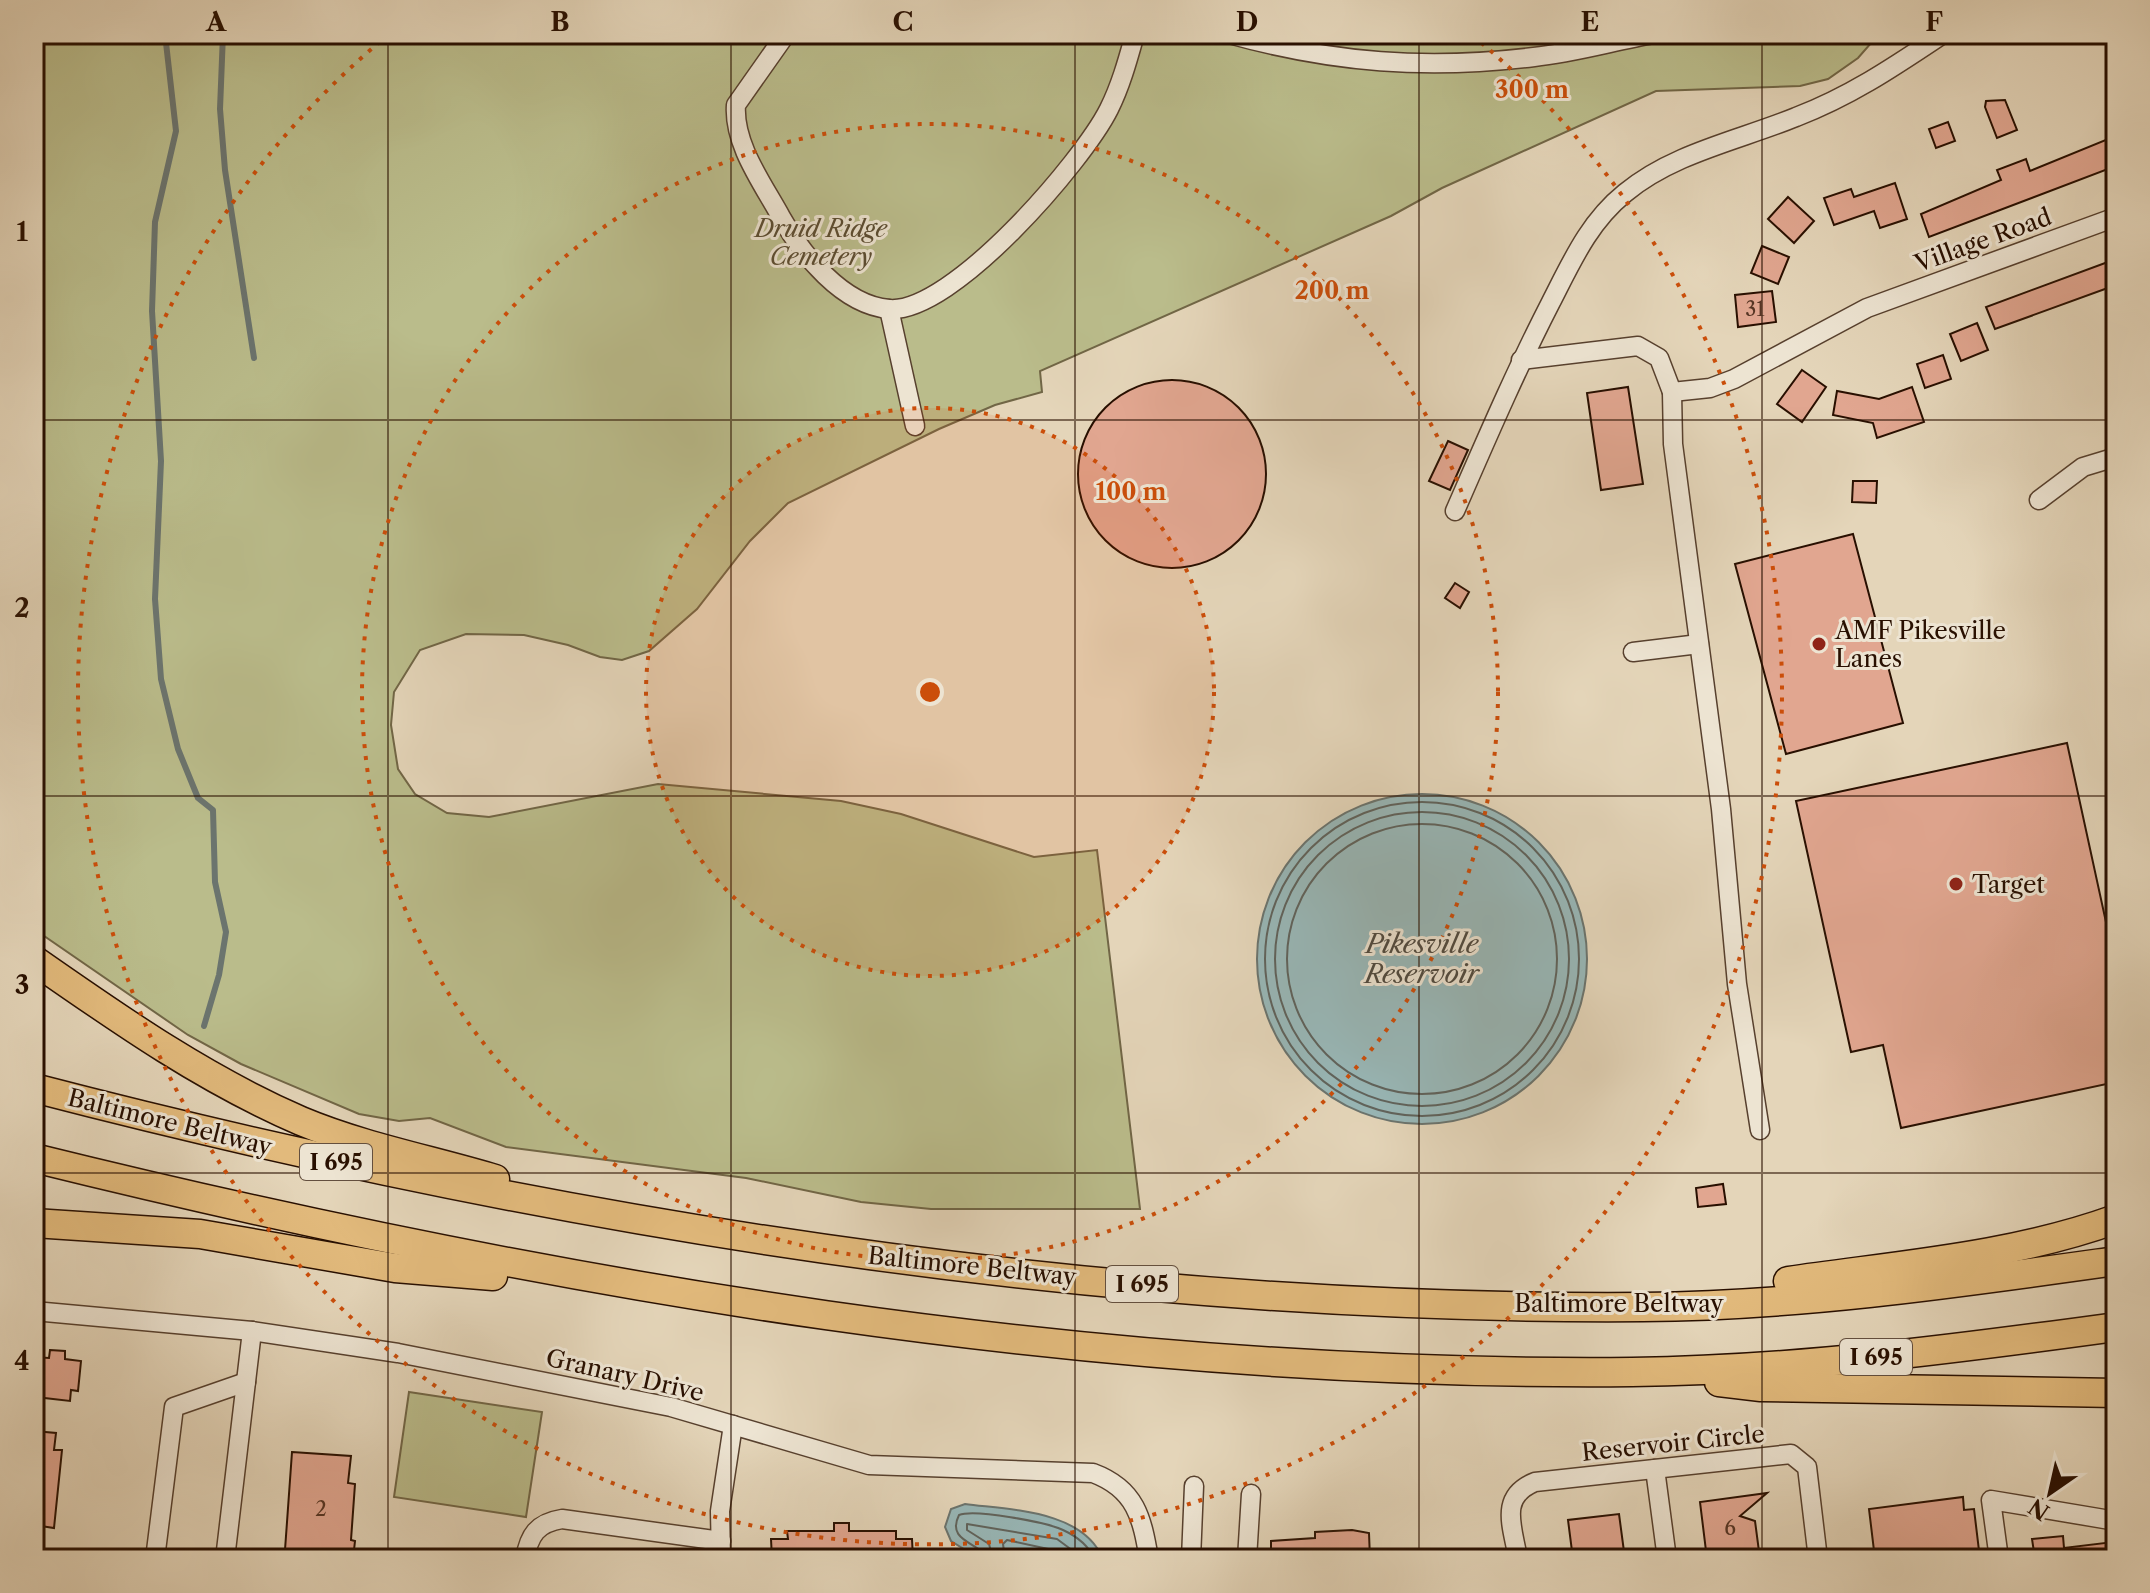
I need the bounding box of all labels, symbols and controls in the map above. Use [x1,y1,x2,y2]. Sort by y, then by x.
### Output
text: A [205,6,227,38]
text: B [550,6,570,38]
text: C [893,6,913,38]
text: D [1236,6,1258,38]
text: E [1581,6,1599,38]
text: F [1925,6,1943,38]
text: 300 m [1495,75,1569,104]
street label: Village Road [1910,202,2056,278]
park label: Druid Ridge Cemetery [753,214,889,271]
text: 1 [16,216,28,248]
text: 200 m [1295,276,1369,305]
house number: 31 [1745,297,1765,321]
text: 100 m [1095,477,1167,506]
text: 2 [14,592,30,624]
place label: AMF Pikesville Lanes [1834,616,2006,673]
marker: AMF Pikesville Lanes [1810,635,1828,653]
centre of rings [916,678,944,706]
place label: Target [1972,870,2045,899]
marker: Target [1947,875,1965,893]
water label: Pikesville Reservoir [1363,928,1481,990]
text: 3 [15,969,29,1001]
street label: Baltimore Beltway [65,1083,276,1162]
road number: I 695 [300,1144,372,1180]
street label: Baltimore Beltway [866,1241,1078,1291]
road number: I 695 [1106,1266,1178,1302]
street label: Baltimore Beltway [1514,1289,1724,1318]
road number: I 695 [1840,1339,1912,1375]
street label: Granary Drive [543,1343,707,1407]
text: 4 [14,1345,30,1377]
street label: Reservoir Circle [1580,1419,1766,1467]
north arrow [2010,1453,2090,1533]
text: N [2024,1493,2055,1526]
house number: 2 [315,1497,327,1521]
house number: 6 [1724,1516,1736,1540]

